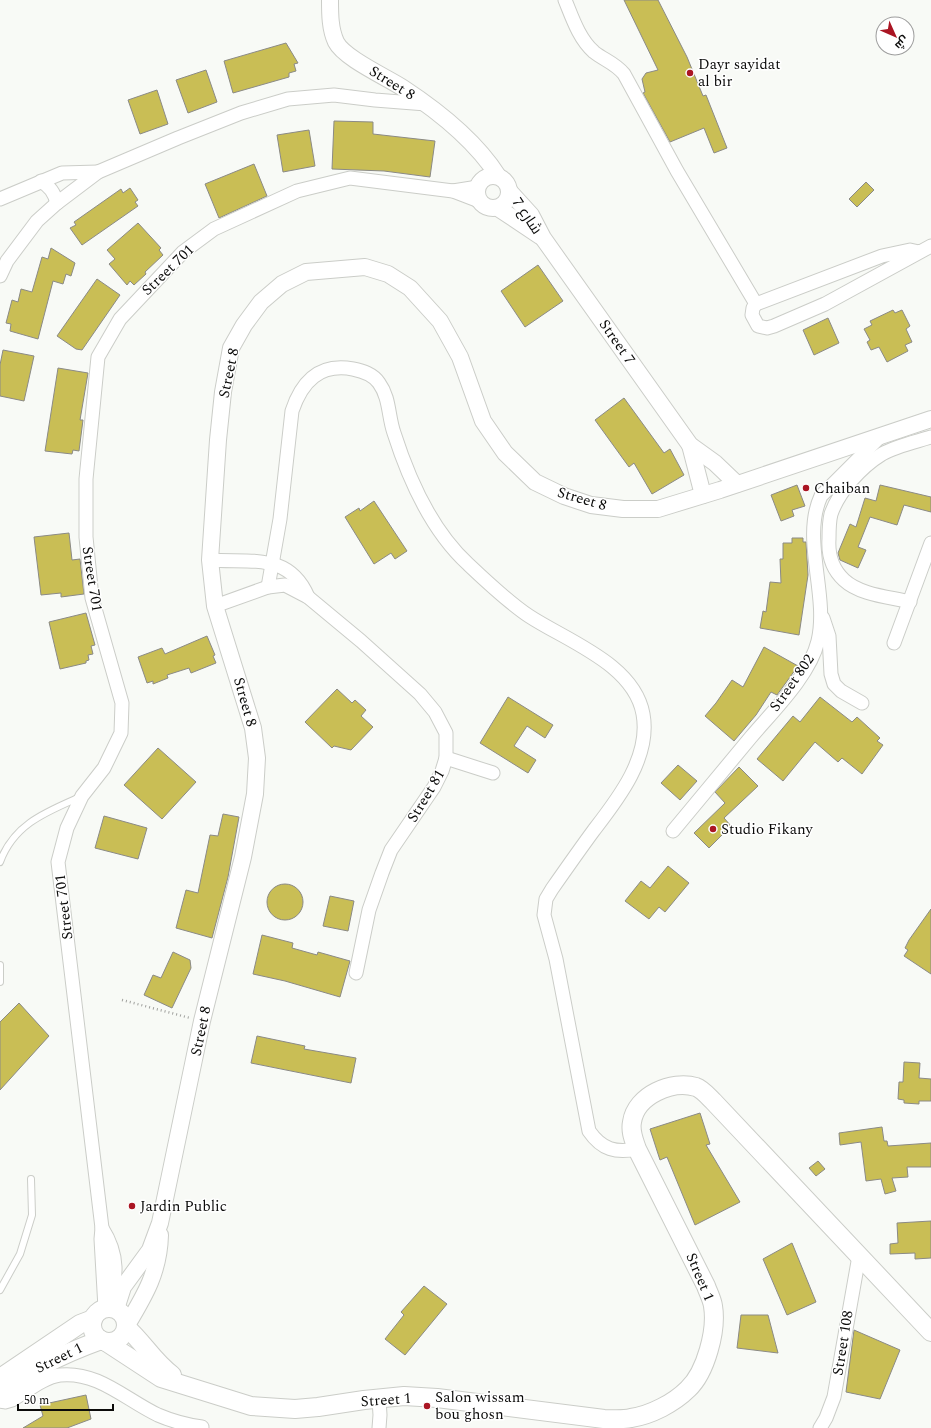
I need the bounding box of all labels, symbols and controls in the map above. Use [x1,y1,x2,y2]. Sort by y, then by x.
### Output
north arrow [875,16,915,56]
text: ش [891,32,913,54]
place label: Dayr sayidat al bir [698,53,780,93]
street label: Street 8 [364,60,420,106]
marker: Dayr sayidat al bir [685,68,695,78]
street label: شارع 7 [506,193,548,239]
street label: Street 701 [136,239,200,301]
street label: Street 7 [593,315,641,369]
street label: Street 8 [212,346,246,400]
place label: Chaiban [814,477,870,500]
street label: Street 8 [554,481,610,517]
marker: Chaiban [801,483,811,493]
street label: Street 701 [76,545,108,613]
street label: Street 802 [764,650,820,716]
street label: Street 8 [227,674,263,730]
street label: Street 81 [401,765,451,827]
place label: Studio Fikany [721,818,814,841]
marker: Studio Fikany [708,824,718,834]
street label: Street 701 [49,873,79,941]
street label: Street 8 [184,1004,218,1058]
place label: Jardin Public [140,1195,227,1218]
marker: Jardin Public [127,1201,137,1211]
street label: Street 1 [680,1249,720,1305]
street label: Street 108 [827,1309,859,1377]
street label: Street 1 [31,1337,87,1379]
scale bar [18,1386,113,1412]
place label: Salon wissam bou ghosn [435,1386,525,1426]
street label: Street 1 [360,1387,412,1413]
text: 50 m [24,1391,49,1410]
marker: Salon wissam bou ghosn [422,1401,432,1411]

